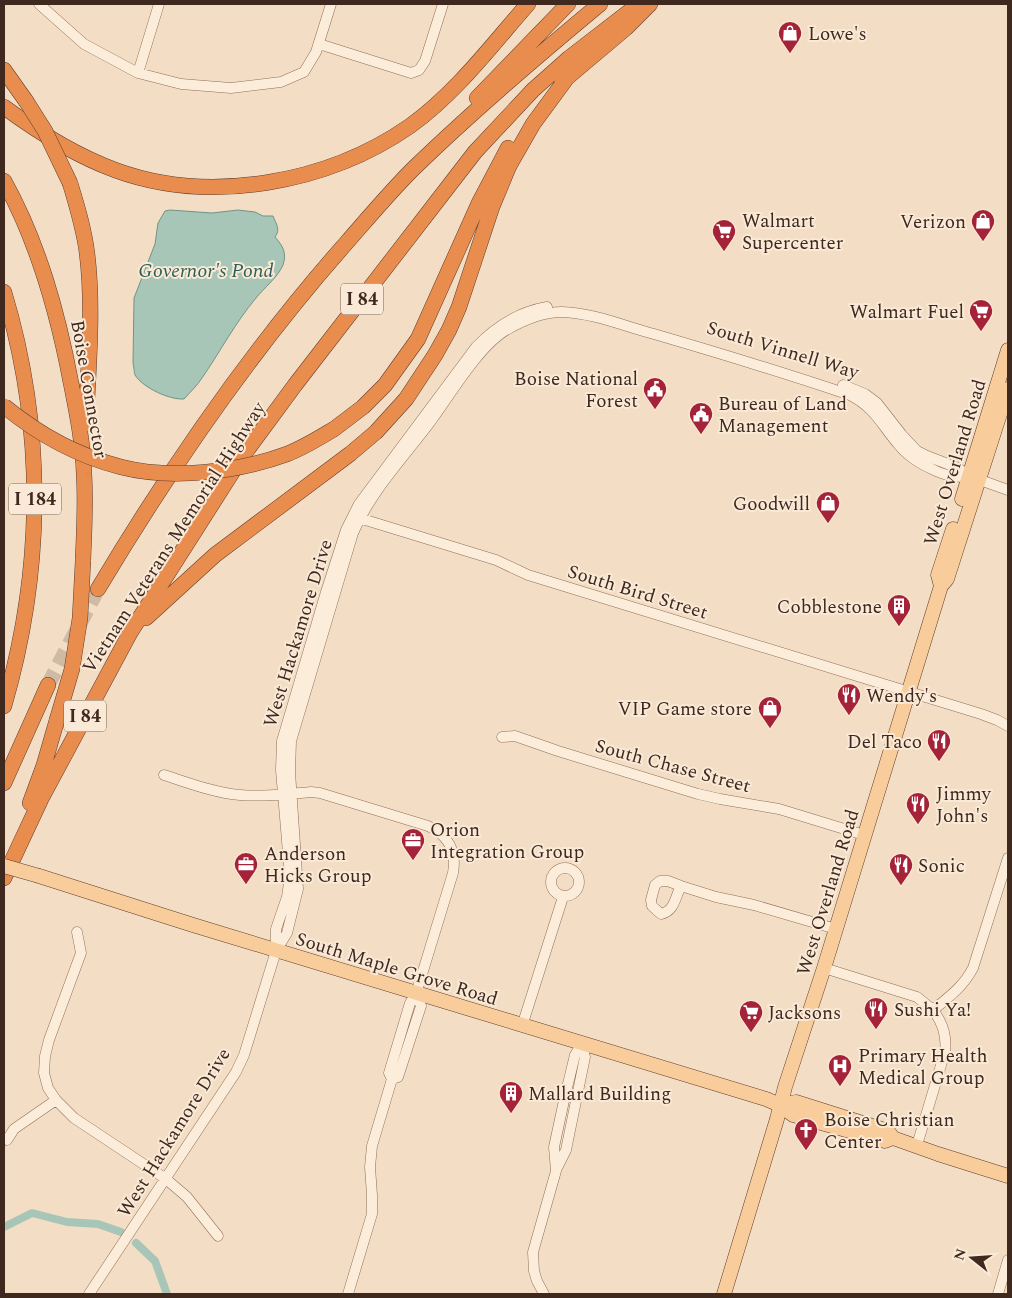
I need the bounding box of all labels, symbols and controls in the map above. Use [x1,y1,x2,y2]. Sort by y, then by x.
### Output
shop icon: Lowe's [777,20,803,54]
place label: Lowe's [808,20,867,49]
place label: Walmart Supercenter [742,207,844,258]
place label: Verizon [900,208,966,237]
shop icon: Verizon [970,208,996,242]
supermarket icon: Walmart Supercenter [711,218,737,252]
water label: Governor's Pond [138,256,274,286]
road number: I 84 [341,284,383,314]
place label: Walmart Fuel [849,298,964,327]
supermarket icon: Walmart Fuel [968,298,994,332]
street label: South Vinnell Way [703,314,863,388]
street label: Boise Connector [62,318,115,461]
place label: Boise National Forest [514,365,638,416]
public building icon: Boise National Forest [642,376,668,410]
street label: West Overland Road [916,376,995,549]
place label: Bureau of Land Management [718,390,847,441]
street label: Vietnam Veterans Memorial Highway [75,396,274,679]
public building icon: Bureau of Land Management [688,401,714,435]
road number: I 184 [9,484,61,514]
place label: Goodwill [733,490,810,519]
shop icon: Goodwill [815,490,841,524]
street label: West Hackamore Drive [256,536,341,731]
street label: South Bird Street [564,557,711,628]
place label: Cobblestone [777,593,882,622]
building icon: Cobblestone [886,593,912,627]
restaurant icon: Wendy's [836,682,862,716]
place label: Wendy's [866,682,937,711]
place label: VIP Game store [618,695,752,724]
shop icon: VIP Game store [757,695,783,729]
road number: I 84 [64,700,106,731]
place label: Del Taco [847,728,922,757]
restaurant icon: Del Taco [926,728,952,762]
street label: South Chase Street [592,732,754,801]
place label: Jimmy John's [936,780,992,831]
restaurant icon: Jimmy John's [905,791,931,825]
street label: West Overland Road [789,806,868,979]
place label: Orion Integration Group [430,816,584,867]
office icon: Orion Integration Group [400,827,426,861]
place label: Anderson Hicks Group [264,840,371,891]
office icon: Anderson Hicks Group [233,851,259,885]
restaurant icon: Sonic [888,852,914,886]
place label: Sonic [918,852,965,881]
street label: South Maple Grove Road [292,925,501,1014]
restaurant icon: Sushi Ya! [863,996,889,1030]
place label: Sushi Ya! [894,996,971,1025]
supermarket icon: Jacksons [738,999,764,1033]
place label: Jacksons [768,999,841,1028]
street label: West Hackamore Drive [110,1042,238,1223]
place label: Primary Health Medical Group [858,1042,988,1093]
hospital icon: Primary Health Medical Group [827,1053,853,1087]
building icon: Mallard Building [498,1080,524,1114]
place label: Mallard Building [528,1080,671,1109]
place label: Boise Christian Center [824,1106,954,1157]
church icon: Boise Christian Center [793,1117,819,1151]
north arrow [947,1233,997,1283]
text: N [948,1246,972,1263]

